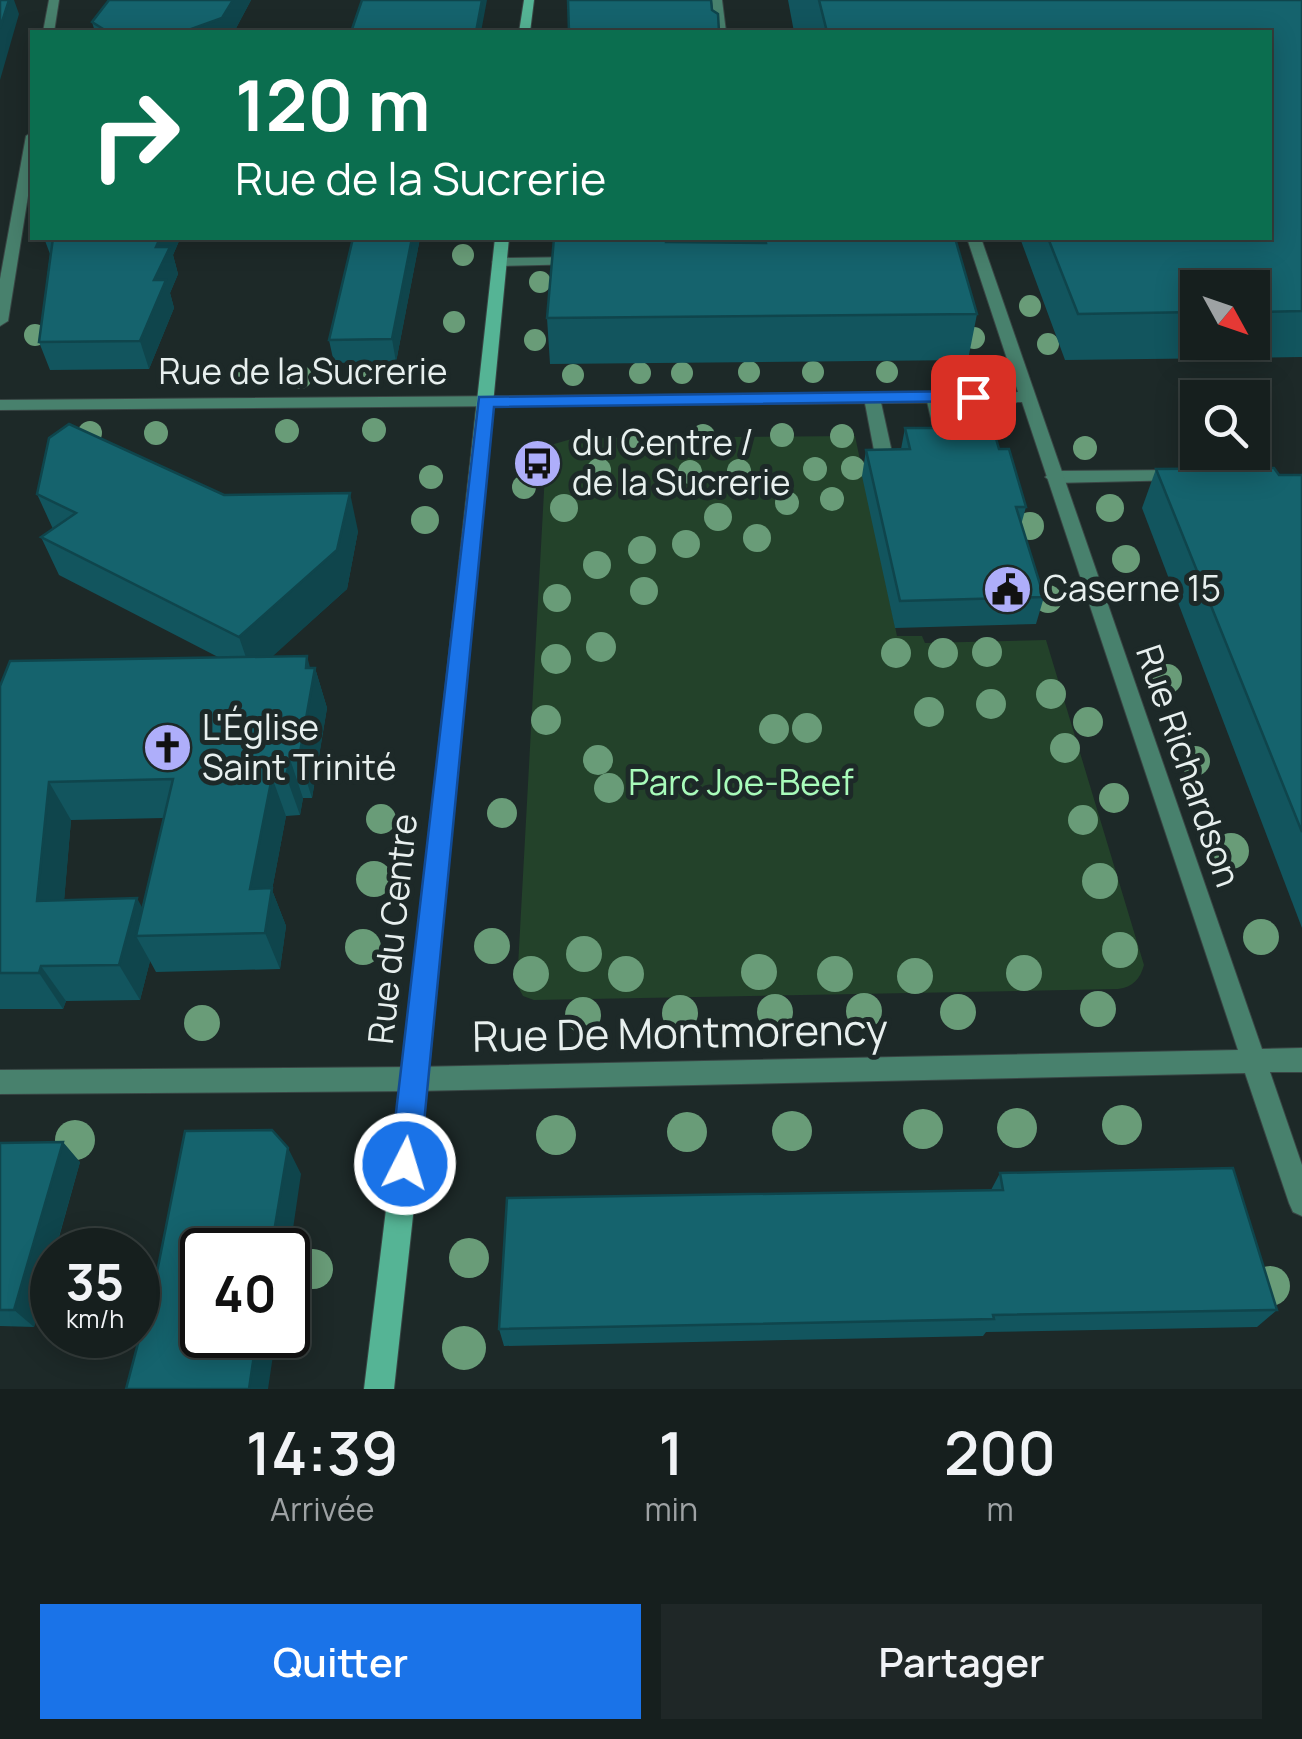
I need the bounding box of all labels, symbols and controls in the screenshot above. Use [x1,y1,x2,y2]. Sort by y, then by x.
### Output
text: 120 m [235,56,430,152]
icon: right [70,70,200,200]
text: Rue de la Sucrerie [235,147,606,209]
north arrow [1180,270,1270,360]
map controls [1180,270,1270,470]
street label: Rue de la Sucrerie [159,347,447,395]
pin [931,355,1016,440]
icon: arrive [946,370,1001,425]
button: search [1180,380,1270,470]
place label: du Centre / de la Sucrerie [572,418,791,506]
bus stop icon: du Centre / de la Sucrerie [511,437,563,489]
public building icon: Caserne 15 [982,563,1034,615]
place label: Caserne 15 [1043,564,1221,612]
street label: Rue Richardson [1125,638,1253,893]
place label: L'Église Saint Trinité [202,703,396,791]
church icon: L'Église Saint Trinité [141,722,193,774]
park label: Parc Joe-Beef [628,758,854,806]
street label: Rue du Centre [356,811,428,1046]
street label: Rue De Montmorency [472,999,888,1065]
position arrow [353,1112,457,1216]
speed limit sign: 40 [180,1228,310,1358]
text: 35 [66,1247,124,1315]
text: km/h [66,1301,124,1336]
text: 14:39 [246,1411,399,1493]
text: 1 [659,1411,684,1493]
text: 200 [944,1411,1056,1493]
text: Arrivée [270,1487,374,1531]
text: min [644,1487,698,1531]
text: m [986,1487,1014,1531]
button: Quitter [40,1604,641,1719]
button: Partager [661,1604,1262,1719]

